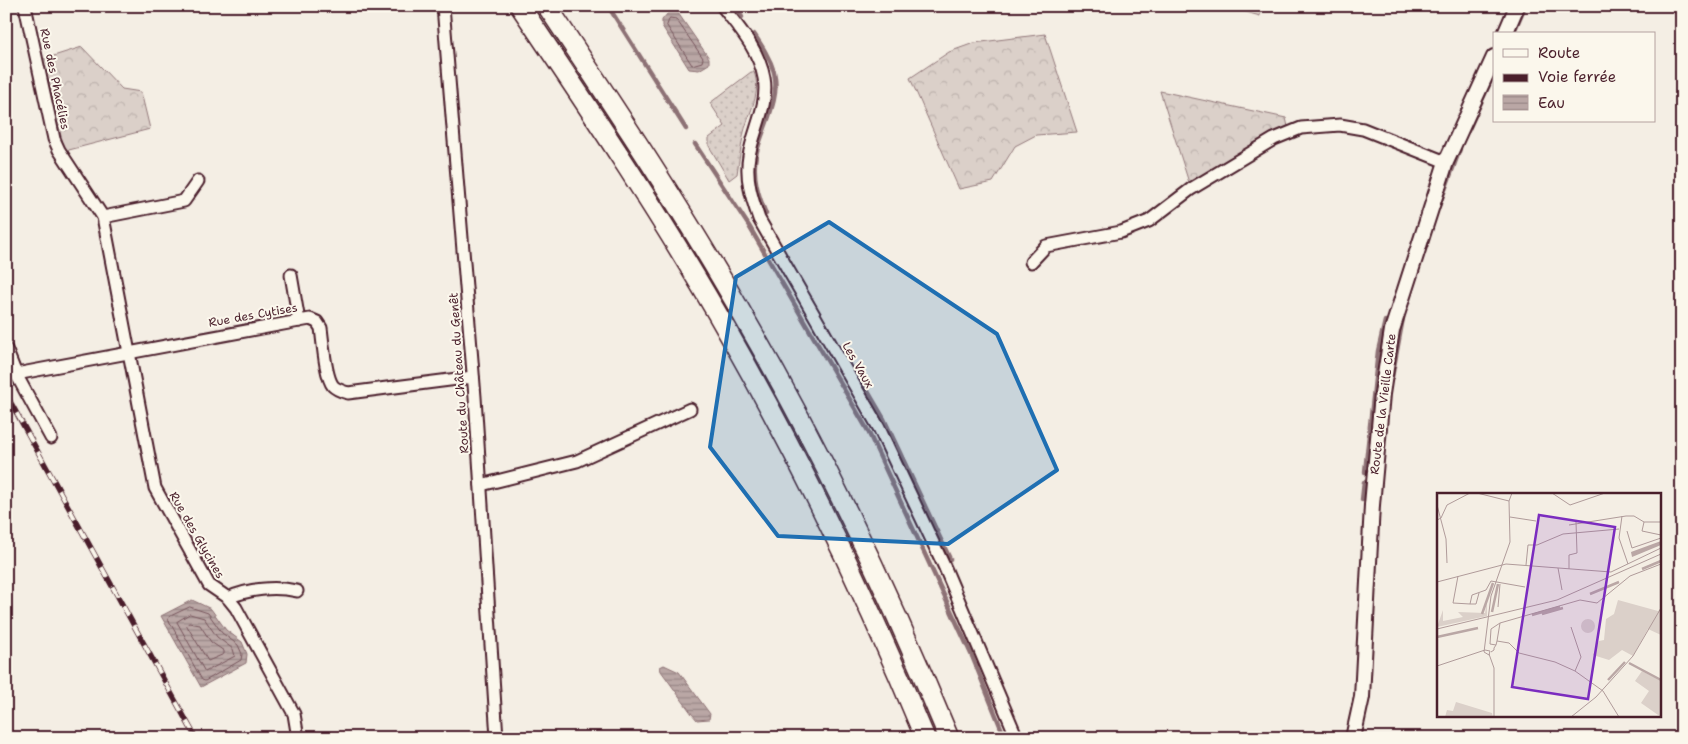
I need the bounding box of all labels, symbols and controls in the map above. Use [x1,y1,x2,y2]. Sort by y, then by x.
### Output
street label: Rue des Phacélies [36,27,74,131]
legend [1493,32,1656,122]
text: Route [1538,43,1580,63]
text: Voie ferrée [1538,67,1616,87]
text: Eau [1538,93,1565,113]
street label: Route du Château du Genêt [445,292,473,454]
street label: Rue des Cytises [207,299,299,331]
street label: Route de la Vieille Carte [1366,332,1400,475]
street label: Les Vaux [838,339,878,391]
street label: Rue des Glycines [166,489,228,581]
inset map [1437,493,1660,716]

